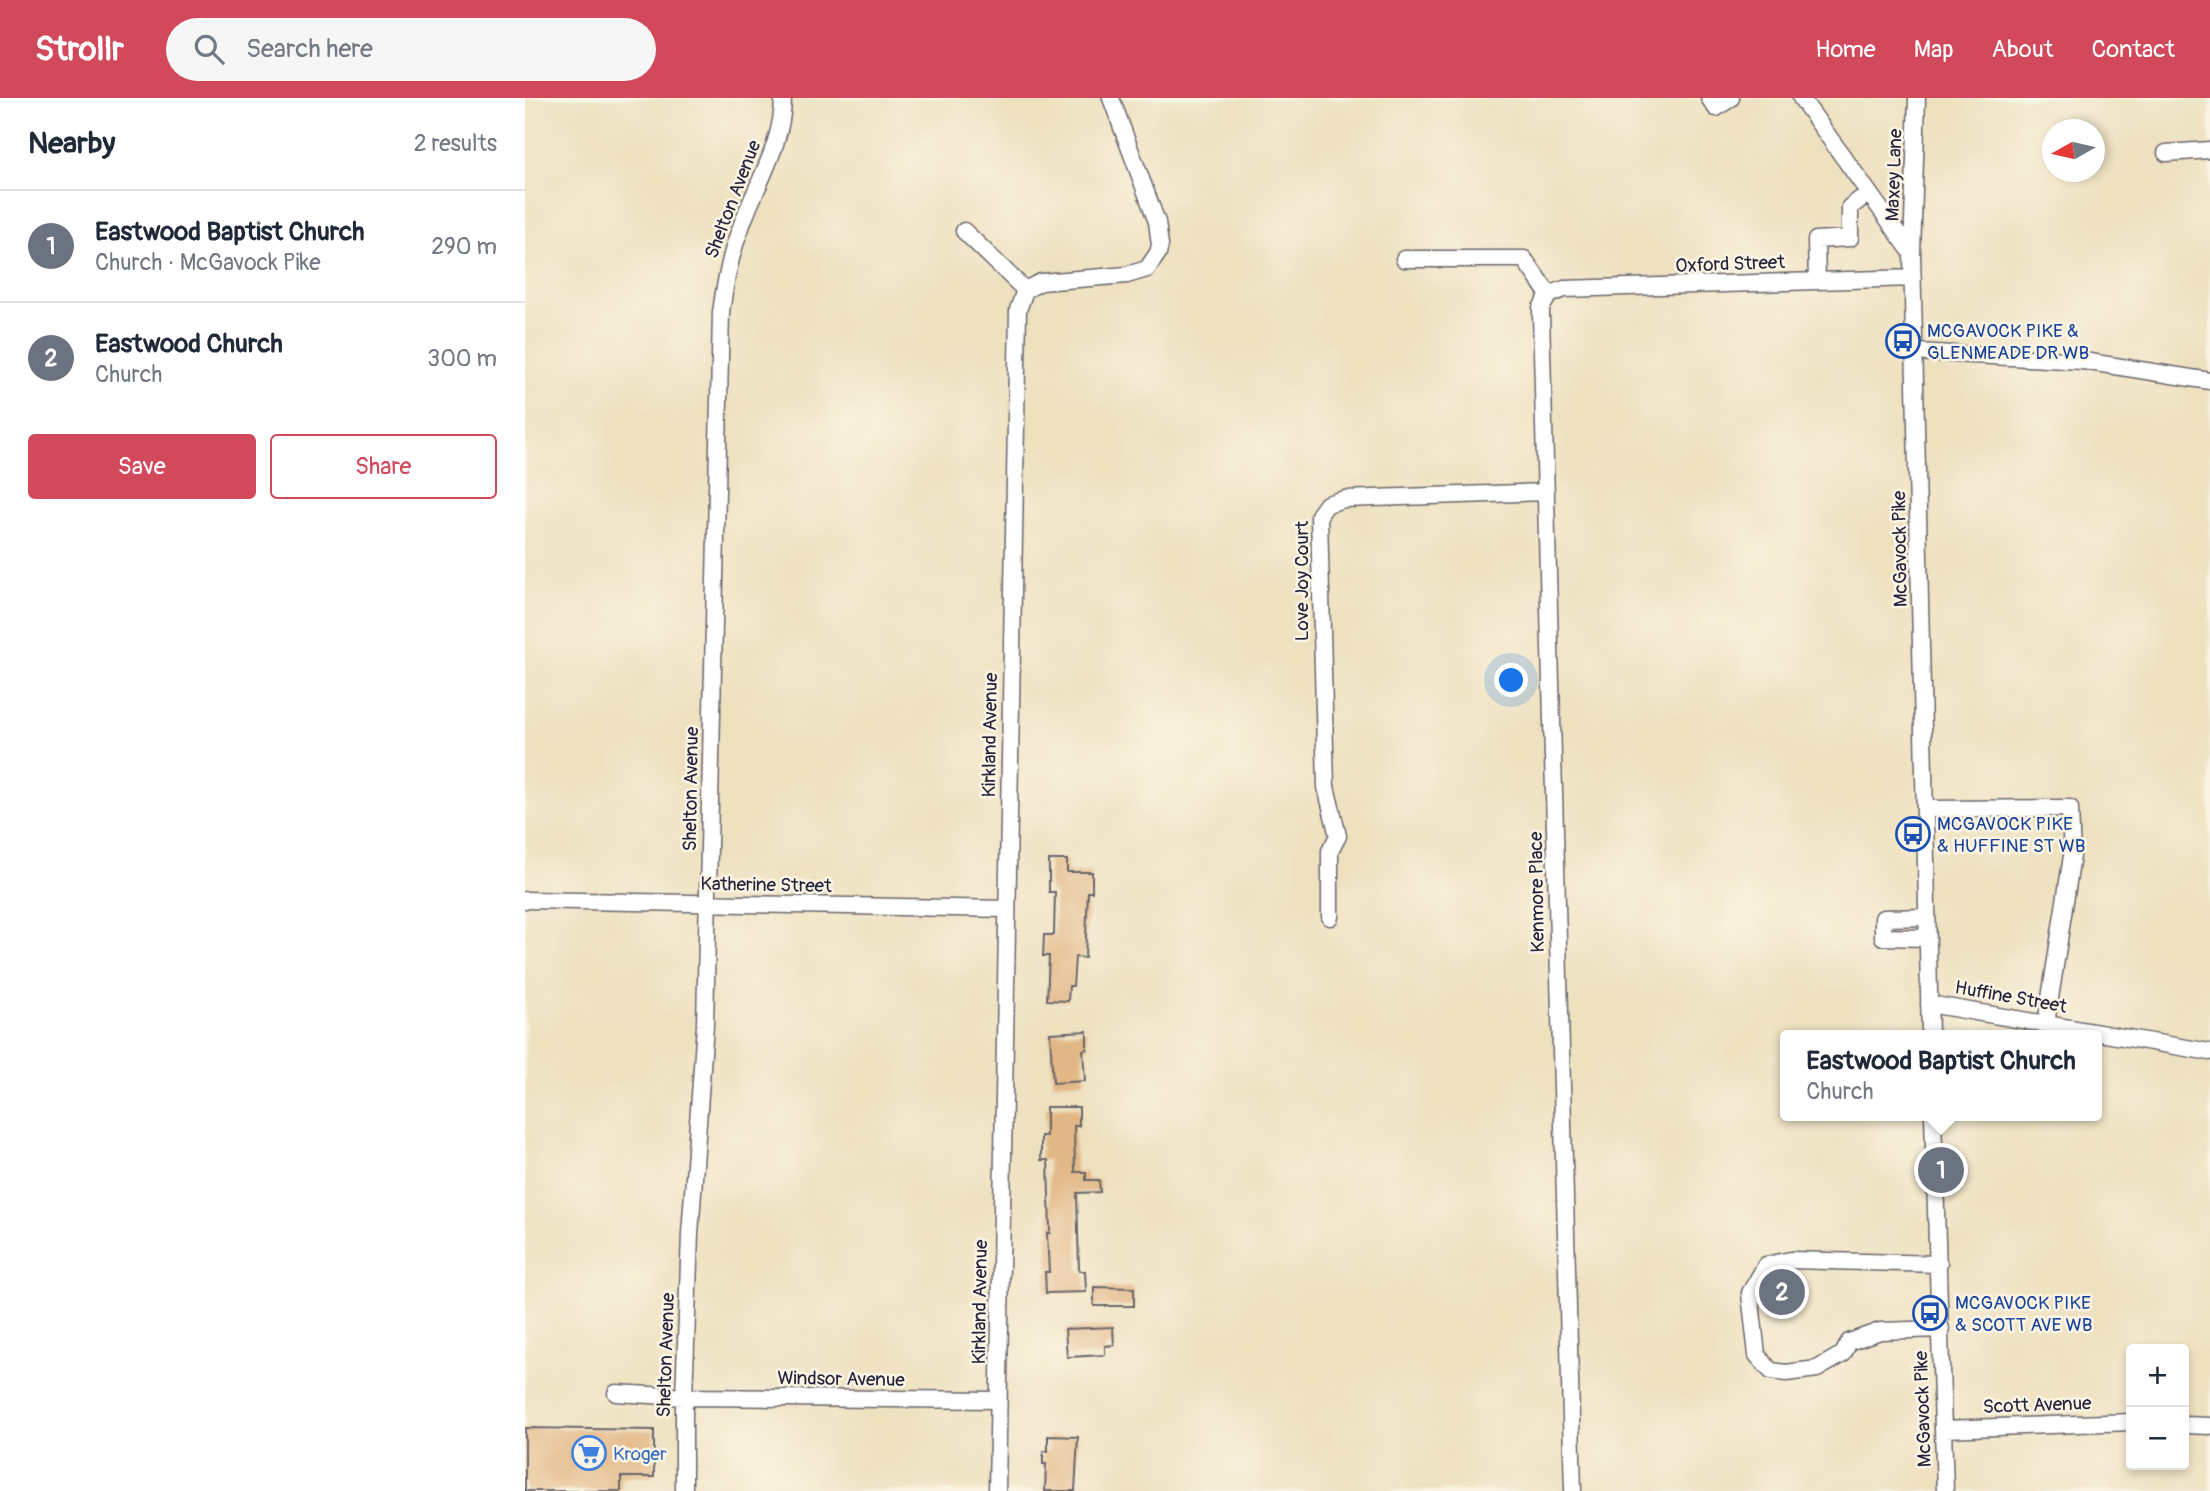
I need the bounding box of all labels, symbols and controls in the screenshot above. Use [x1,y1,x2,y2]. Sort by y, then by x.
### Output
search box [166,18,656,81]
text: Strollr [35,29,124,70]
icon: search [190,30,228,68]
text: Search here [246,33,373,65]
text: Home [1815,35,1876,64]
text: Map [1914,35,1954,64]
text: About [1992,35,2054,64]
text: Contact [2092,35,2175,64]
north arrow [2042,119,2105,182]
text: Nearby [28,125,115,162]
street label: Maxey Lane [1880,128,1908,222]
text: 2 results [414,129,497,158]
street label: Shelton Avenue [699,136,767,262]
text: Eastwood Baptist Church [95,216,365,248]
text: 1 [47,232,56,261]
text: 290 m [431,232,497,261]
text: Church · McGavock Pike [95,248,321,277]
street label: Oxford Street [1675,250,1786,278]
place label: MCGAVOCK PIKE & GLENMEADE DR WB [1927,319,2089,365]
bus stop icon: MCGAVOCK PIKE & GLENMEADE DR WB [1884,322,1922,360]
text: Eastwood Church [95,328,283,360]
text: 2 [45,344,57,373]
text: 300 m [427,344,497,373]
text: Church [95,360,162,389]
button: Save [28,434,256,499]
button: Share [270,434,497,499]
street label: McGavock Pike [1887,490,1913,607]
street label: Love Joy Court [1290,520,1314,641]
your location [1494,663,1528,697]
street label: Kirkland Avenue [977,672,1003,798]
street label: Shelton Avenue [678,726,704,852]
place label: MCGAVOCK PIKE & HUFFINE ST WB [1937,812,2085,858]
bus stop icon: MCGAVOCK PIKE & HUFFINE ST WB [1894,815,1932,853]
street label: Kenmore Place [1524,831,1550,953]
street label: Katherine Street [700,872,832,898]
street label: Huffine Street [1953,975,2069,1019]
popup [1780,1030,2102,1121]
text: Eastwood Baptist Church [1806,1045,2076,1077]
text: Church [1806,1077,1873,1106]
pin: 1 [1918,1144,1964,1196]
street label: Kirkland Avenue [967,1239,993,1365]
pin: 2 [1759,1266,1805,1318]
place label: MCGAVOCK PIKE & SCOTT AVE WB [1955,1291,2093,1337]
street label: Shelton Avenue [652,1292,680,1418]
bus stop icon: MCGAVOCK PIKE & SCOTT AVE WB [1911,1294,1949,1332]
map controls [2126,1344,2189,1470]
button: + [2126,1344,2189,1407]
street label: McGavock Pike [1909,1350,1937,1468]
street label: Windsor Avenue [777,1366,906,1392]
street label: Scott Avenue [1982,1391,2092,1419]
button: − [2126,1407,2189,1470]
supermarket icon: Kroger [570,1434,608,1472]
place label: Kroger [613,1442,667,1466]

